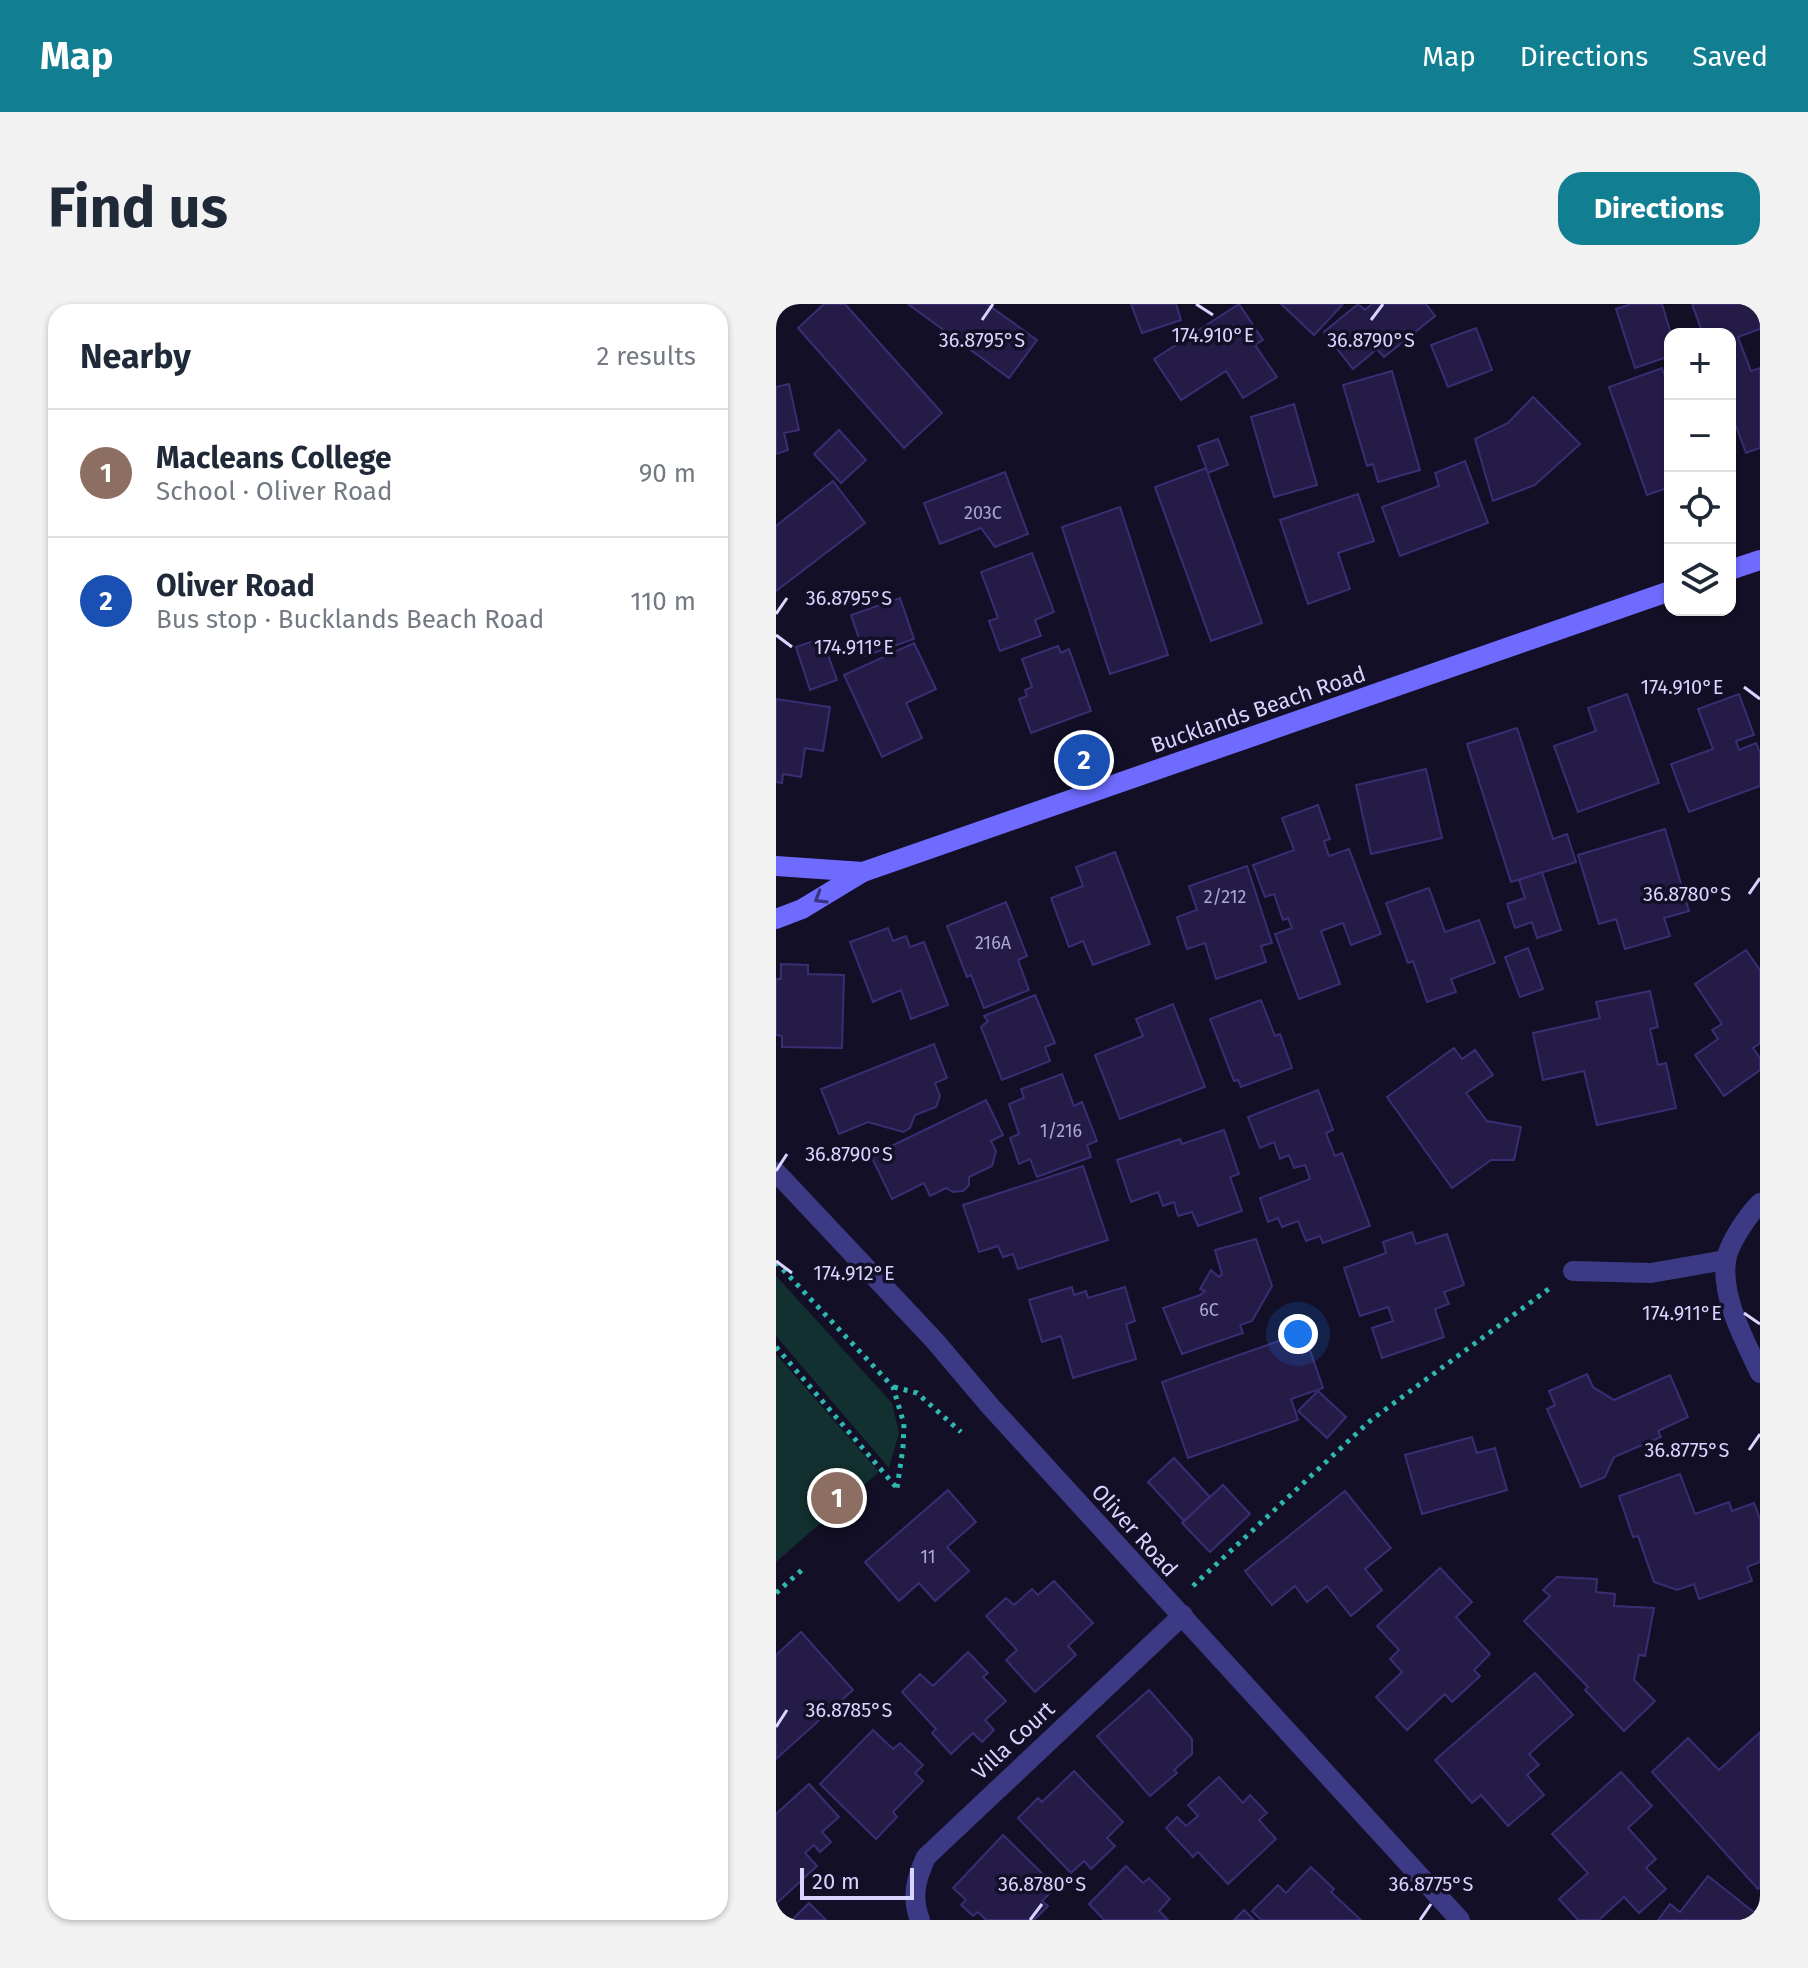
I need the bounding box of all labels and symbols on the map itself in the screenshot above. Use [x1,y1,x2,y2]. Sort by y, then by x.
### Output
text: 174.910°E [1172,323,1254,347]
text: 36.8795°S [939,328,1025,352]
text: 36.8790°S [1327,328,1415,352]
house number: 203C [964,502,1002,524]
text: 36.8795°S [806,586,892,610]
text: 174.911°E [814,635,894,659]
street label: Bucklands Beach Road [1147,660,1369,759]
text: 174.910°E [1641,675,1723,699]
pin: 2 [1058,730,1110,790]
text: 36.8780°S [1643,882,1731,906]
house number: 2/212 [1204,886,1246,908]
one-way arrow [814,888,829,903]
house number: 216A [975,932,1012,954]
house number: 1/216 [1040,1120,1082,1142]
text: 36.8790°S [805,1142,893,1166]
text: 174.912°E [813,1261,895,1285]
house number: 6C [1199,1299,1219,1321]
text: 174.911°E [1642,1301,1722,1325]
your location [1278,1314,1318,1354]
text: 36.8775°S [1645,1438,1729,1462]
pin: 1 [811,1468,863,1528]
street label: Oliver Road [1086,1478,1183,1582]
house number: 11 [920,1546,936,1568]
street label: Villa Court [966,1695,1060,1785]
text: 36.8785°S [806,1698,893,1722]
scale bar [800,1864,914,1900]
text: 36.8780°S [998,1872,1086,1896]
text: 36.8775°S [1389,1872,1473,1896]

